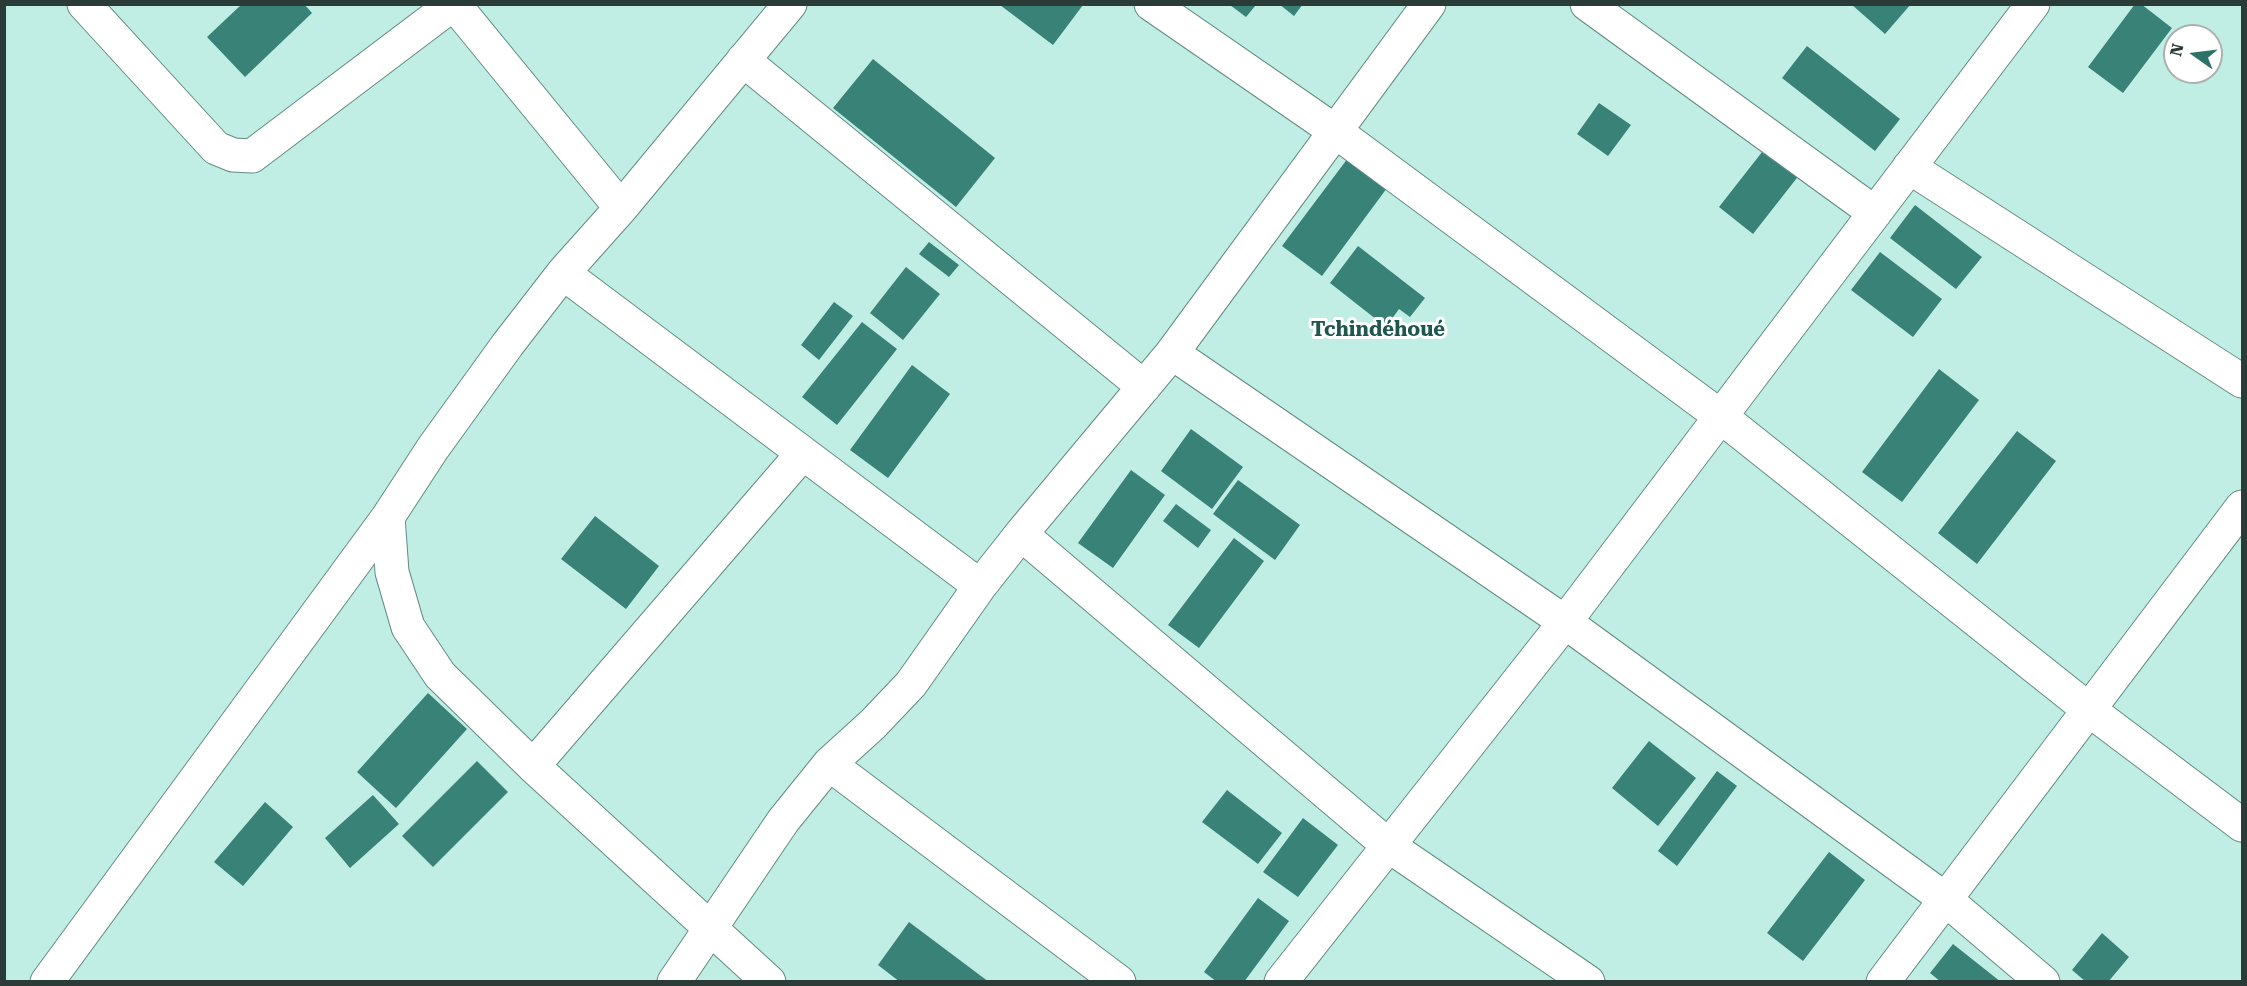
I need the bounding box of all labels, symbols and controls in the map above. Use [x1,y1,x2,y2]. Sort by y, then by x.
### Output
north arrow [2163,24,2223,84]
text: N [2166,42,2188,58]
district label: Tchindéhoué [1311,318,1445,342]

